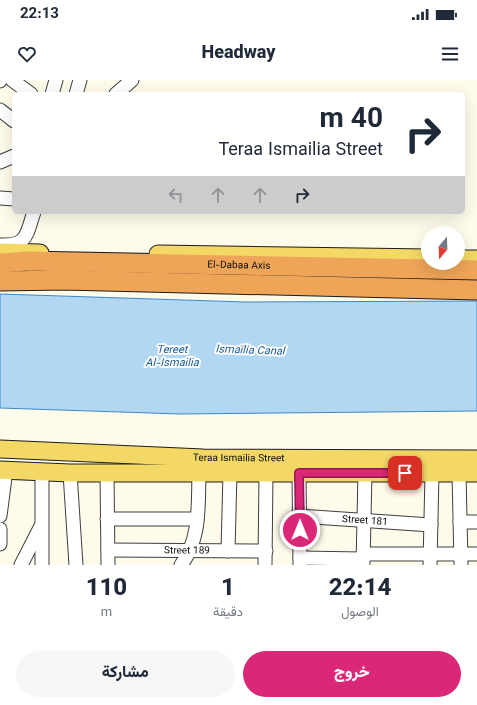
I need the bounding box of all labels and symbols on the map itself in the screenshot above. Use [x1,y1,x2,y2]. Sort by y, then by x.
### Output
north arrow [421,226,465,270]
street label: El-Dabaa Axis [207,257,271,273]
water label: Ismaïlia Canal [215,341,286,361]
water label: Tereet Al-Ismailia [145,342,200,372]
street label: Teraa Ismailia Street [193,450,285,466]
pin [388,456,422,490]
position arrow [279,509,321,551]
street label: Street 181 [341,511,388,530]
street label: Street 189 [164,543,210,558]

